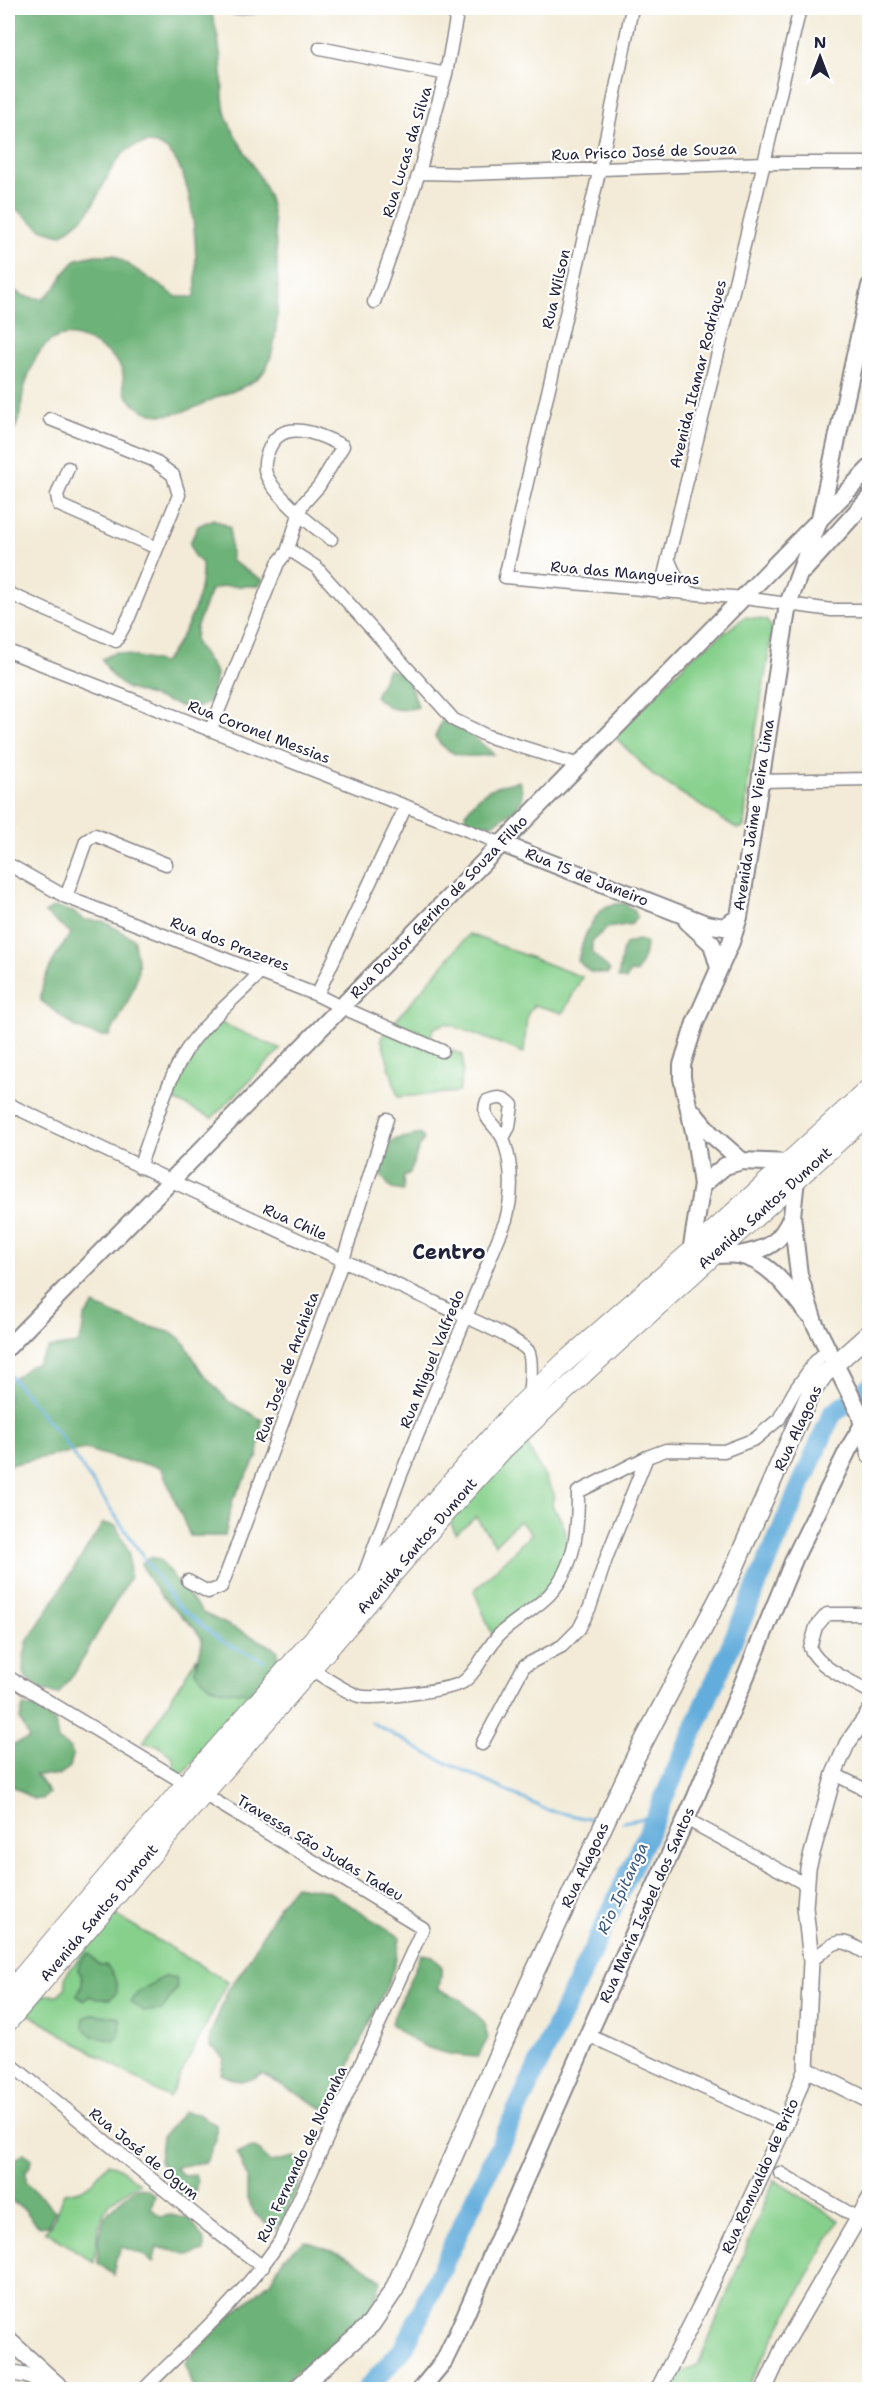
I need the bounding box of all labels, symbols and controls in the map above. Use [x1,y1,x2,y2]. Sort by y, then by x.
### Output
north arrow [790,27,850,87]
text: N [814,32,826,53]
street label: Rua Lucas da Silva [378,83,437,220]
street label: Rua Prisco José de Souza [551,139,738,165]
street label: Rua Wilson [537,247,575,331]
street label: Avenida Itamar Rodriques [665,278,731,470]
street label: Rua das Mangueiras [549,557,701,589]
street label: Rua Coronel Messias [185,696,333,768]
street label: Avenida Jaime Vieira Lima [729,717,779,912]
street label: Rua Doutor Gerino de Souza Filho [346,811,532,1003]
street label: Rua 15 de Janeiro [522,843,652,911]
street label: Rua dos Prazeres [167,912,293,976]
street label: Avenida Santos Dumont [694,1142,836,1274]
street label: Rua Chile [260,1199,330,1245]
district label: Centro [412,1238,486,1266]
street label: Rua Miguel Valfredo [395,1287,469,1431]
street label: Rua José de Anchieta [250,1288,324,1445]
street label: Rua Alagoas [769,1382,827,1474]
street label: Avenida Santos Dumont [352,1474,482,1618]
street label: Travessa São Judas Tadeu [233,1790,407,1906]
street label: Rua Maria Isabel dos Santos [595,1804,699,2006]
street label: Rua Alagoas [556,1819,614,1911]
water label: Rio Ipitanga [592,1839,653,1937]
street label: Avenida Santos Dumont [35,1840,163,1986]
street label: Rua Fernando de Noronha [252,2062,352,2246]
street label: Rua Romualdo de Brito [717,2095,803,2257]
street label: Rua José de Ogum [85,2103,203,2205]

